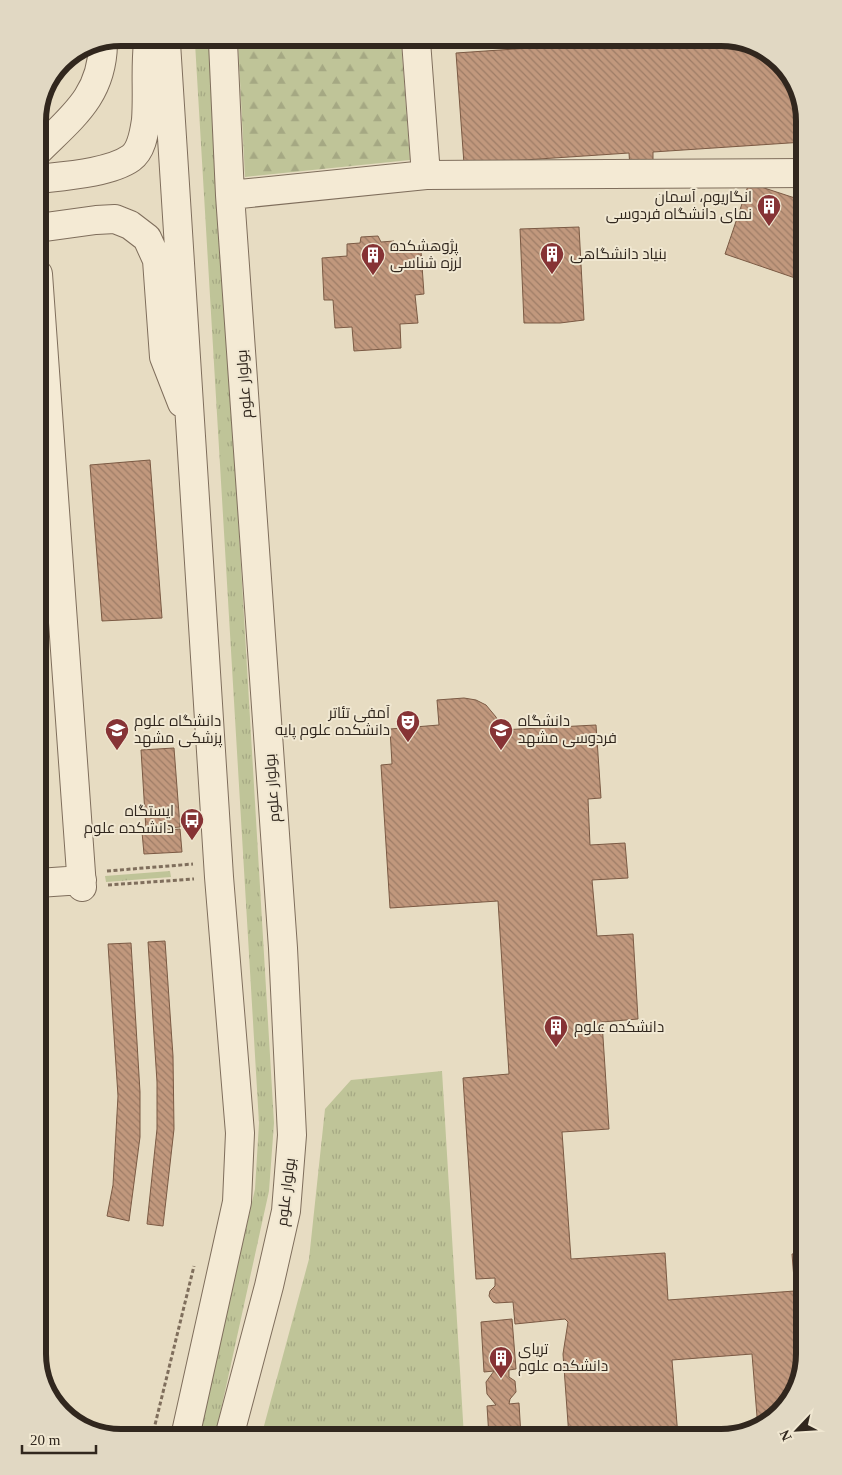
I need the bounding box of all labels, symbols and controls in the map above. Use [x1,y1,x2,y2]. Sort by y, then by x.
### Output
place label: انگاریوم، آسمان نمای دانشگاه فردوسی [606,189,752,224]
building icon: انگاریوم، آسمان نمای دانشگاه فردوسی [756,193,782,227]
place label: پژوهشکده لرزه شناسی [390,238,462,273]
building icon: بنیاد دانشگاهی [539,241,565,275]
building icon: پژوهشکده لرزه شناسی [360,242,386,276]
place label: بنیاد دانشگاهی [570,246,667,264]
street label: بولوار علوم [234,349,256,419]
place label: آمفی تئاتر دانشکده علوم پایه [275,705,390,740]
theatre icon: آمفی تئاتر دانشکده علوم پایه [395,709,421,743]
place label: دانشگاه علوم پزشکی مشهد [134,713,222,748]
place label: دانشگاه فردوسی مشهد [518,713,617,748]
school or university icon: دانشگاه علوم پزشکی مشهد [104,717,130,751]
school or university icon: دانشگاه فردوسی مشهد [488,717,514,751]
street label: بولوار علوم [262,753,284,823]
place label: ایستگاه دانشکده علوم [84,803,174,838]
bus stop icon: ایستگاه دانشکده علوم [179,807,205,841]
building icon: دانشکده علوم [543,1014,569,1048]
place label: دانشکده علوم [574,1019,664,1037]
street label: بولوار علوم [274,1157,300,1227]
place label: تریای دانشکده علوم [518,1341,608,1376]
building icon: تریای دانشکده علوم [488,1345,514,1379]
north arrow [772,1405,822,1455]
scale bar [22,1422,96,1454]
text: N [777,1428,795,1443]
text: 20 m [30,1432,61,1448]

